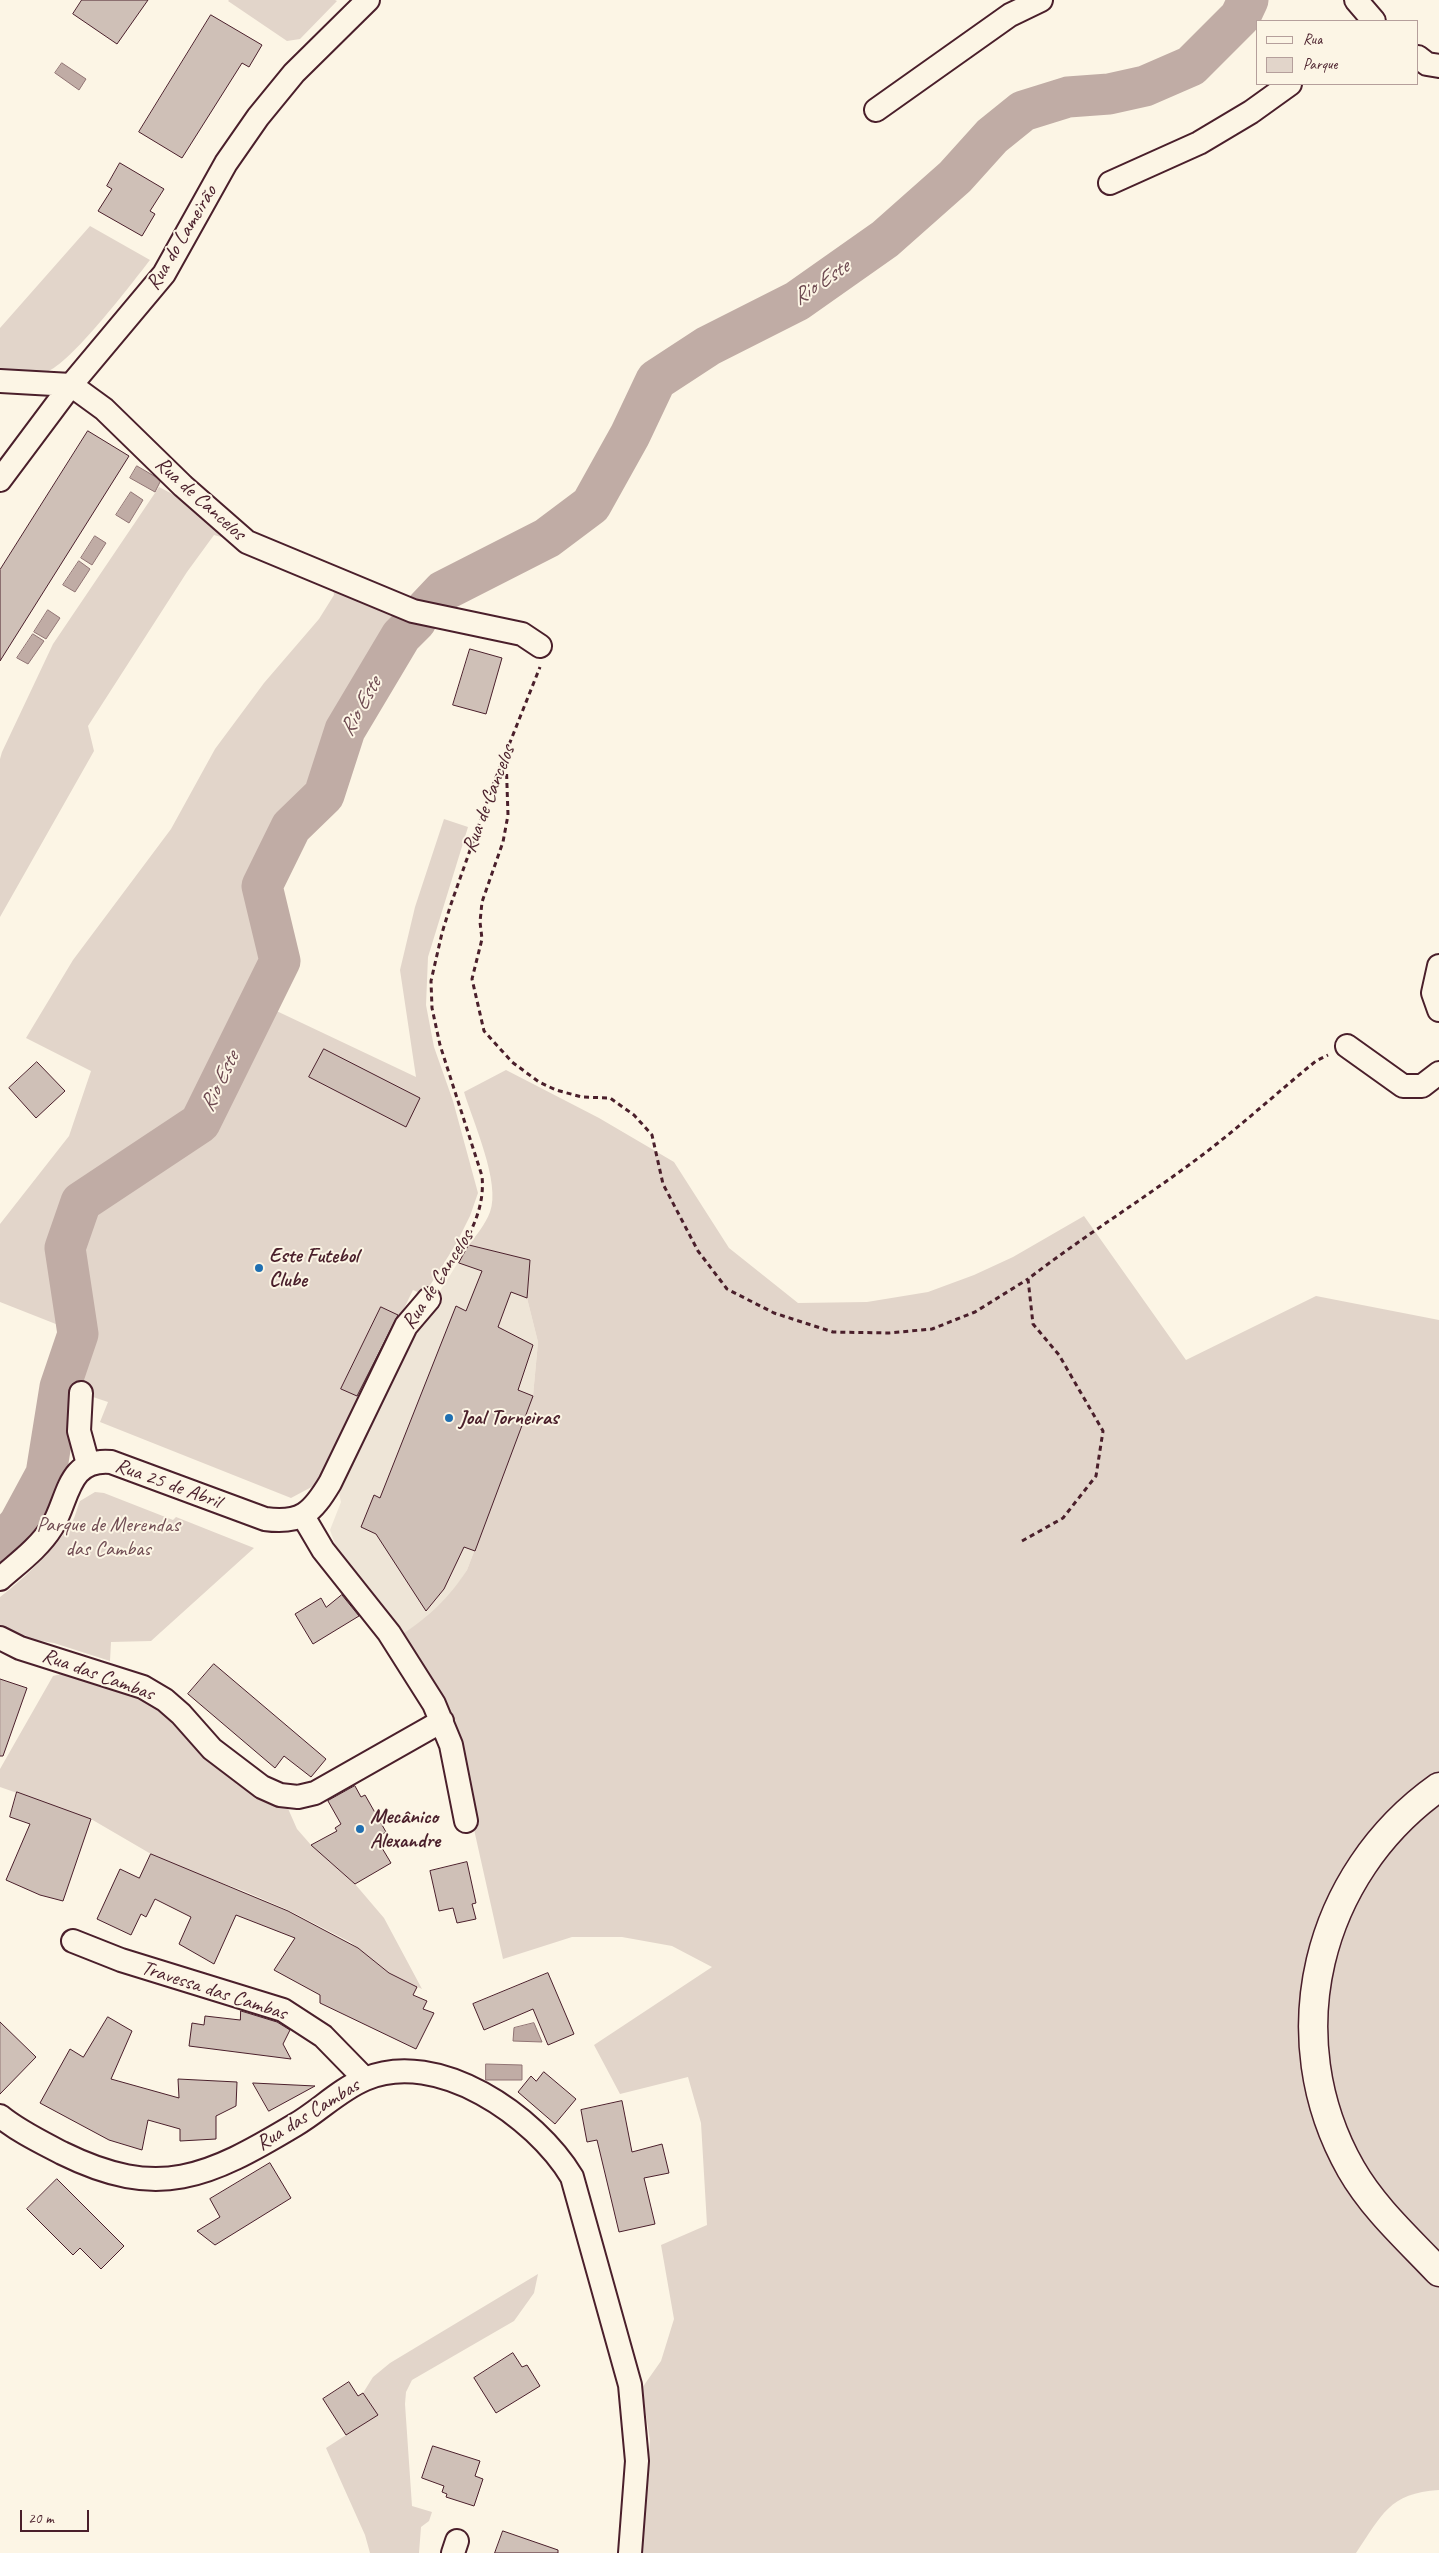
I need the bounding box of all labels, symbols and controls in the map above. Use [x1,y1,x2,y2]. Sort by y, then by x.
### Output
legend [1256,20,1419,85]
text: Rua [1303,30,1322,49]
text: Parque [1303,55,1337,74]
street label: Rua do Lameirão [141,181,223,295]
water label: Rio Este [788,255,854,311]
street label: Rua de Cancelos [150,452,250,546]
water label: Rio Este [334,673,388,741]
street label: Rua de Cancelos [457,742,521,856]
water label: Rio Este [194,1048,246,1116]
street label: Rua de Cancelos [397,1226,479,1334]
place label: Este Futebol Clube [269,1243,359,1293]
marker: Este Futebol Clube [253,1262,265,1274]
place label: Joal Torneiras [459,1405,558,1431]
marker: Joal Torneiras [443,1412,455,1424]
street label: Rua 25 de Abril [112,1453,224,1515]
park label: Parque de Merendas das Cambas [36,1512,180,1562]
street label: Rua das Cambas [39,1643,157,1707]
place label: Mecânico Alexandre [370,1804,440,1854]
marker: Mecânico Alexandre [354,1823,366,1835]
street label: Travessa das Cambas [138,1956,290,2026]
street label: Rua das Cambas [252,2073,364,2157]
scale bar [22,2500,91,2532]
text: 20 m [28,2509,54,2528]

